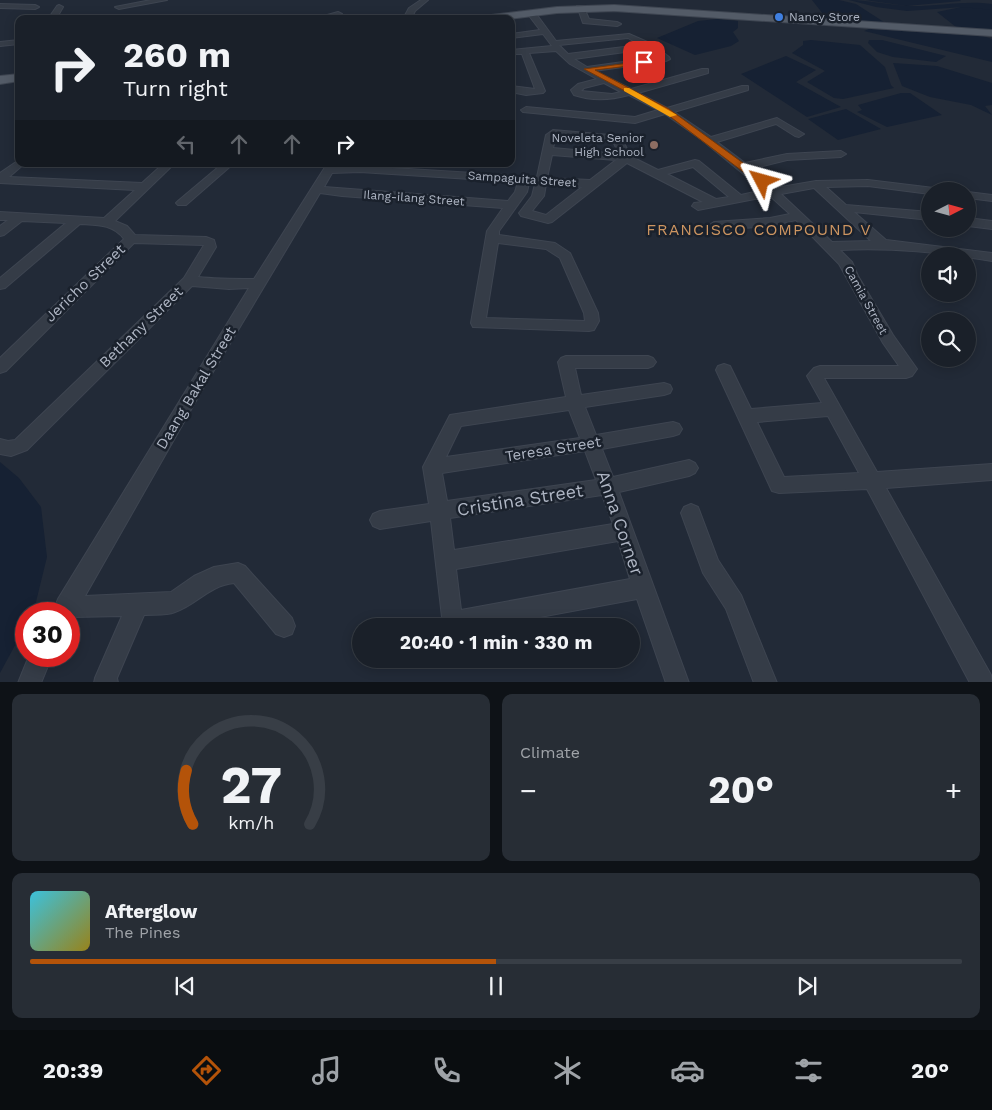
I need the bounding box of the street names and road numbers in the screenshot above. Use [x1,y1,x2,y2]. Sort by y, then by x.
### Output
street label: Sampaguita Street [467,168,577,190]
street label: Ilang-ilang Street [363,187,465,209]
street label: Jericho Street [41,240,129,326]
street label: Camia Street [841,263,891,337]
street label: Bethany Street [96,282,187,371]
street label: Daang Bakal Street [152,323,240,452]
street label: Teresa Street [504,432,603,465]
street label: Anna Corner [593,468,648,578]
street label: Cristina Street [455,479,585,520]

